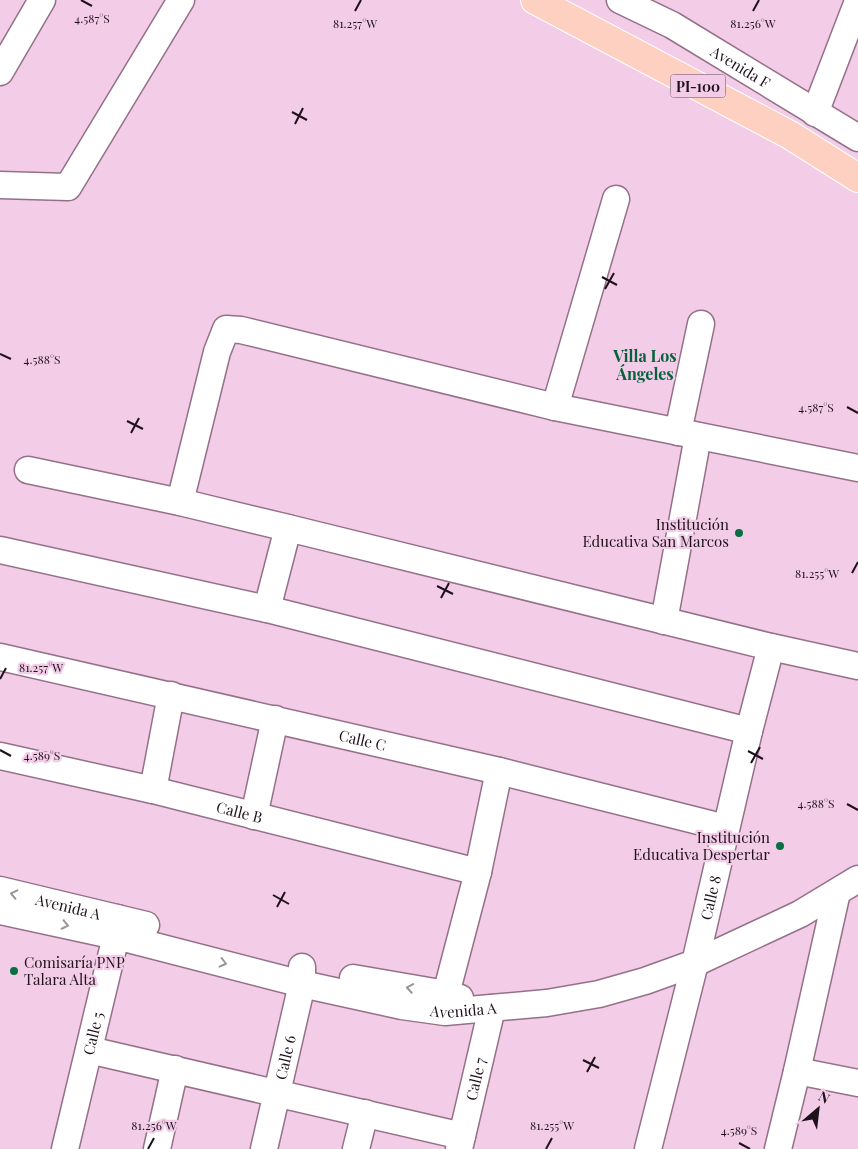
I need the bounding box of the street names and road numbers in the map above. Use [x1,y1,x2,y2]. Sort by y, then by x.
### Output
street label: Avenida F [706,41,774,93]
road number: PI-100 [670,74,726,98]
street label: Calle C [337,725,388,755]
street label: Calle B [214,796,265,827]
street label: Calle 8 [695,873,725,922]
street label: Avenida A [33,889,103,924]
street label: Avenida A [428,997,498,1022]
street label: Calle 5 [78,1010,108,1057]
street label: Calle 6 [270,1033,300,1082]
street label: Calle 7 [461,1055,490,1102]

